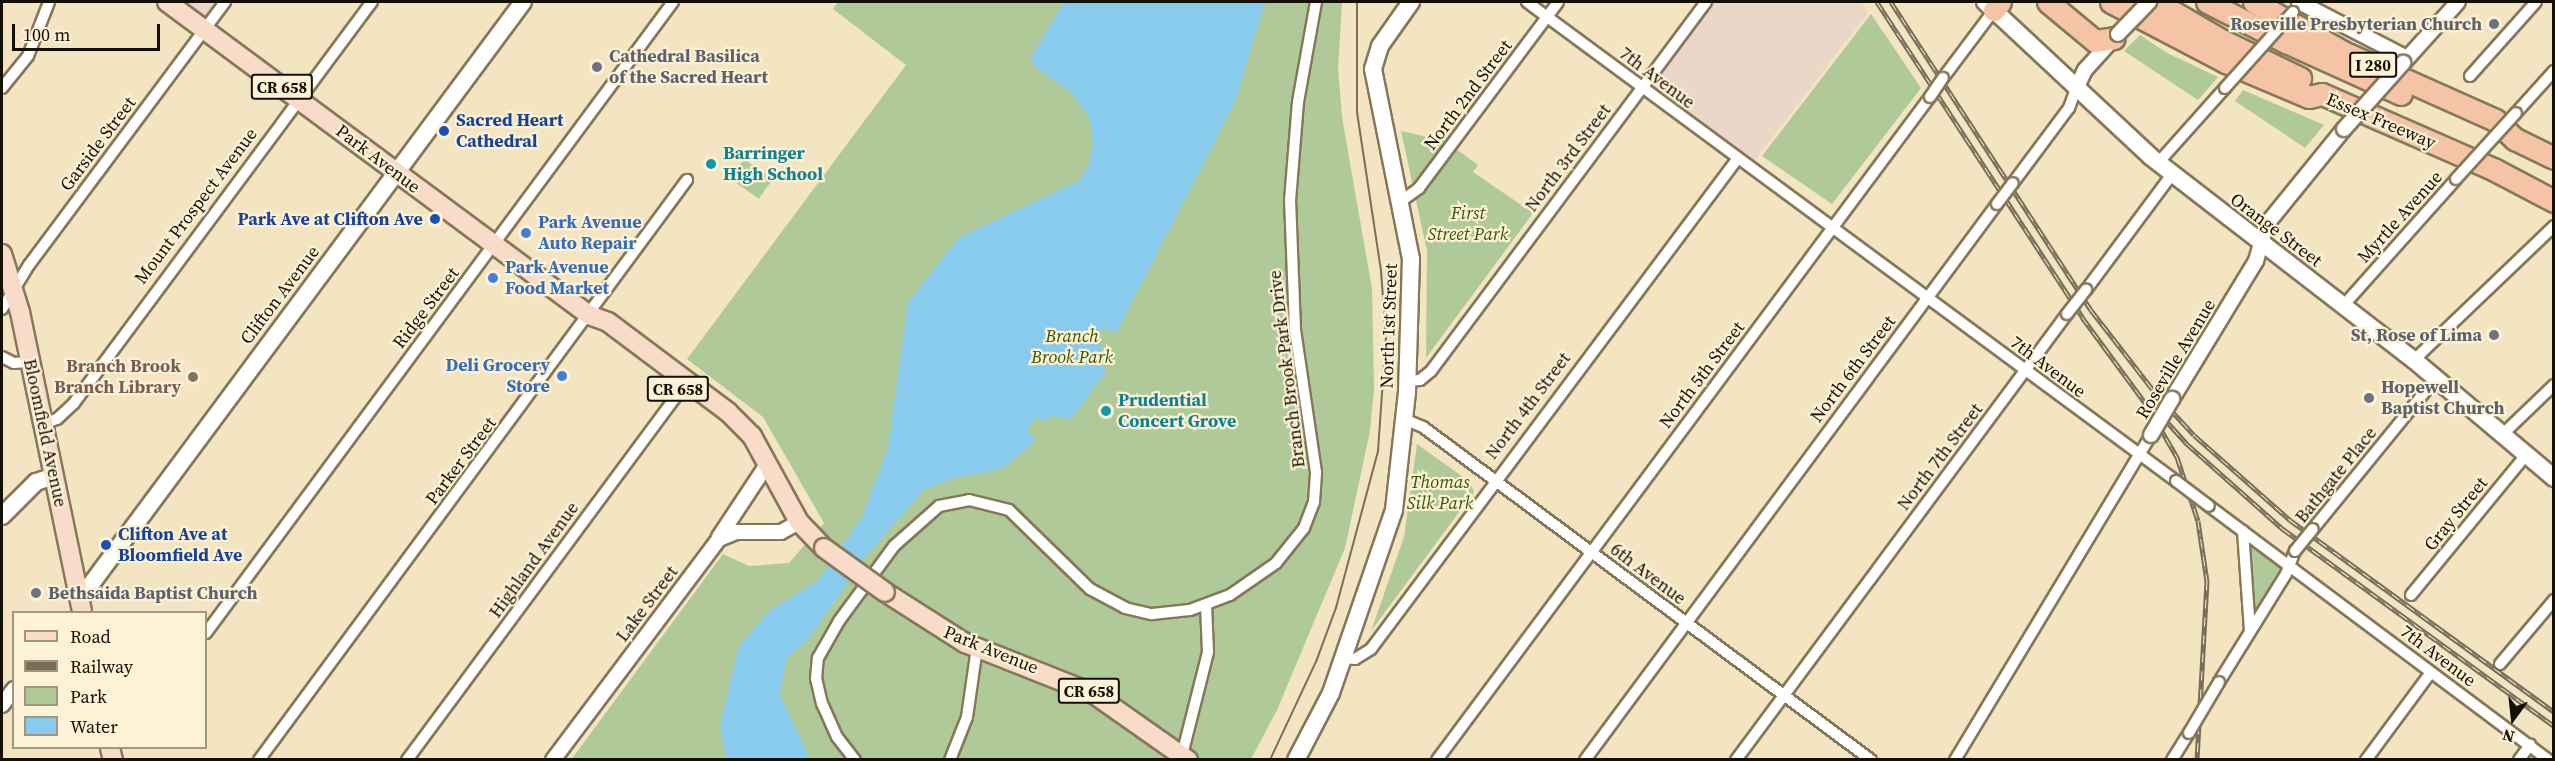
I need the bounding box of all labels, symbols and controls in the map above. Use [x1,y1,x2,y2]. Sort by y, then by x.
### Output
scale bar [15,12,164,50]
place label: Roseville Presbyterian Church [2230,13,2482,35]
marker: Roseville Presbyterian Church [2487,17,2501,31]
text: 100 m [23,22,70,47]
street label: North 2nd Street [1419,36,1517,154]
street label: 7th Avenue [1615,43,1699,113]
place label: Cathedral Basilica of the Sacred Heart [609,46,768,88]
road number: I 280 [2349,52,2397,78]
marker: Cathedral Basilica of the Sacred Heart [590,60,604,74]
road number: CR 658 [250,74,314,100]
street label: Essex Freeway [2323,88,2439,154]
street label: Garside Street [56,93,140,195]
street label: North 3rd Street [1521,100,1615,216]
place label: Sacred Heart Cathedral [456,110,564,152]
street label: Park Avenue [331,120,425,198]
street label: Mount Prospect Avenue [130,124,262,288]
marker: Sacred Heart Cathedral [437,124,451,138]
place label: Barringer High School [723,143,823,186]
marker: Barringer High School [704,157,718,171]
street label: Myrtle Avenue [2353,166,2447,268]
street label: Orange Street [2226,189,2326,271]
park label: First Street Park [1428,203,1508,246]
place label: Park Ave at Clifton Ave [238,208,423,230]
marker: Park Ave at Clifton Ave [428,212,442,226]
place label: Park Avenue Auto Repair [538,212,642,254]
marker: Park Avenue Auto Repair [519,226,533,240]
street label: Clifton Avenue [236,241,324,349]
place label: Park Avenue Food Market [505,257,609,300]
street label: Ridge Street [388,263,464,353]
street label: North 1st Street [1376,263,1402,389]
street label: Branch Brook Park Drive [1264,269,1310,469]
marker: Park Avenue Food Market [486,271,500,285]
street label: Roseville Avenue [2132,295,2220,423]
street label: North 6th Street [1806,311,1900,427]
street label: North 5th Street [1655,317,1749,433]
place label: St, Rose of Lima [2351,324,2482,346]
park label: Branch Brook Park [1031,326,1113,368]
marker: St, Rose of Lima [2487,328,2501,342]
street label: 7th Avenue [2006,332,2090,402]
street label: North 4th Street [1481,348,1575,464]
place label: Deli Grocery Store [446,355,550,398]
place label: Branch Brook Branch Library [54,356,181,398]
street label: Bloomfield Avenue [19,357,71,509]
marker: Deli Grocery Store [555,369,569,383]
marker: Branch Brook Branch Library [186,370,200,384]
road number: CR 658 [646,376,710,402]
place label: Hopewell Baptist Church [2381,377,2505,420]
place label: Prudential Concert Grove [1118,390,1236,432]
marker: Hopewell Baptist Church [2362,391,2376,405]
street label: North 7th Street [1893,399,1987,515]
marker: Prudential Concert Grove [1099,404,1113,418]
street label: Parker Street [421,413,501,509]
street label: Bathgate Place [2291,423,2381,527]
park label: Thomas Silk Park [1407,472,1473,514]
street label: Gray Street [2420,473,2492,555]
street label: Highland Avenue [485,498,583,622]
place label: Clifton Ave at Bloomfield Ave [118,524,242,566]
marker: Clifton Ave at Bloomfield Ave [99,538,113,552]
street label: 6th Avenue [1606,539,1690,609]
street label: Lake Street [612,562,682,646]
place label: Bethsaida Baptist Church [48,582,258,604]
marker: Bethsaida Baptist Church [29,586,43,600]
legend [12,611,207,749]
street label: Park Avenue [940,621,1042,679]
street label: 7th Avenue [2396,621,2480,691]
text: Road [70,624,111,649]
text: Railway [70,654,133,679]
road number: CR 658 [1058,678,1120,704]
text: Park [70,684,107,709]
north arrow [2483,689,2543,749]
text: Water [70,714,118,739]
text: N [2500,724,2517,749]

